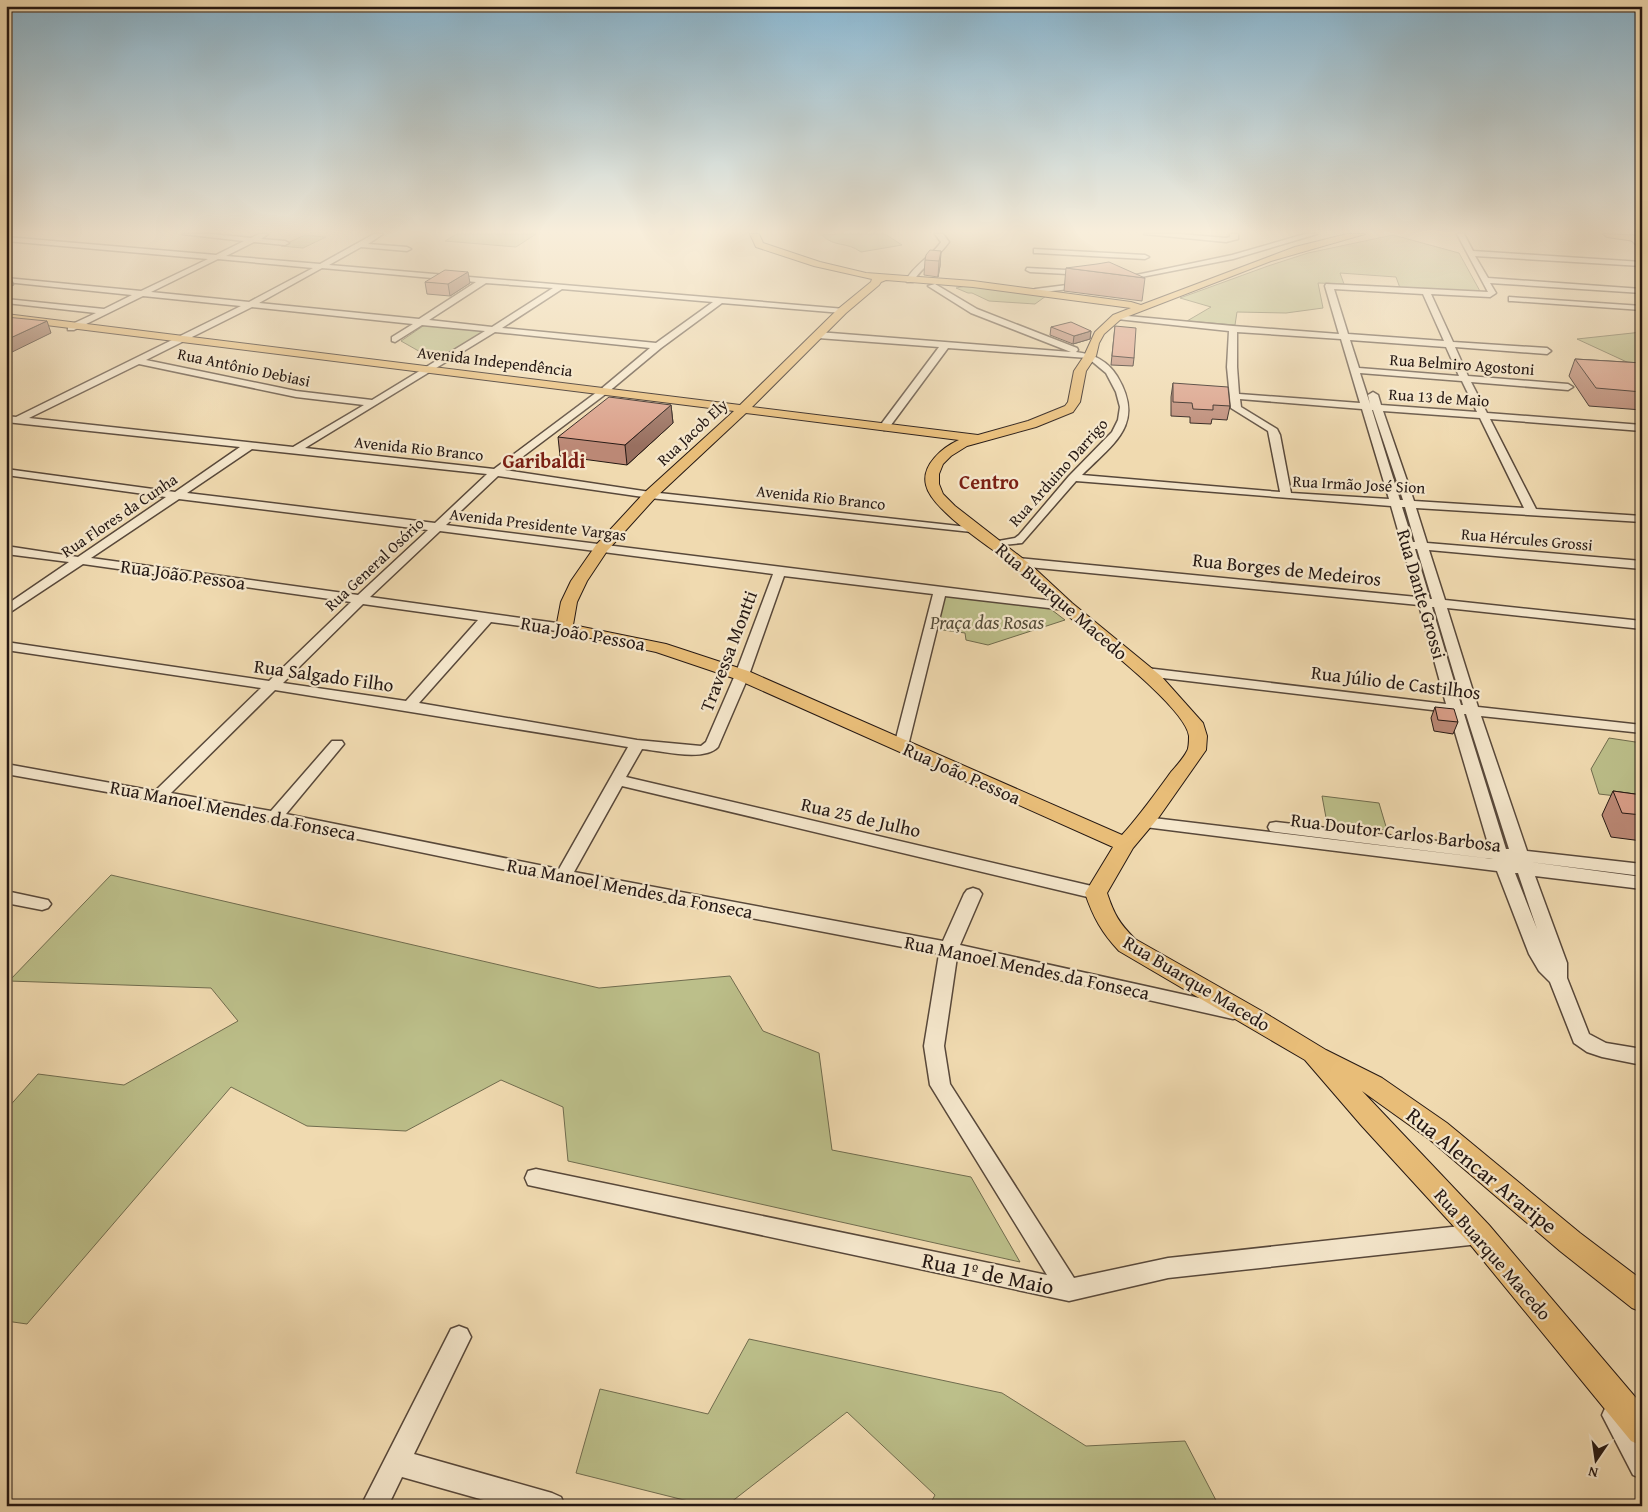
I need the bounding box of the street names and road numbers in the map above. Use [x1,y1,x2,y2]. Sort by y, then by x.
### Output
street label: Avenida Independência [416,340,575,382]
street label: Rua Antônio Debiasi [175,341,313,393]
street label: Rua Belmiro Agostoni [1389,347,1536,381]
street label: Rua 13 de Maio [1388,382,1490,412]
street label: Rua Jacob Ely [651,393,733,471]
street label: Rua Arduino Darrigo [1003,412,1113,532]
street label: Avenida Rio Branco [353,429,485,467]
street label: Rua Flores da Cunha [56,467,182,563]
street label: Rua Irmão José Sion [1292,469,1426,499]
street label: Avenida Rio Branco [755,478,887,516]
street label: Avenida Presidente Vargas [448,501,628,547]
street label: Rua General Osório [319,512,429,616]
street label: Rua Hércules Grossi [1460,521,1594,557]
street label: Rua Dante Grossi [1390,526,1454,662]
street label: Rua Buarque Macedo [990,536,1134,666]
street label: Rua Borges de Medeiros [1191,545,1383,593]
street label: Rua João Pessoa [119,551,247,597]
street label: Travessa Montti [692,586,764,716]
street label: Rua João Pessoa [519,608,647,658]
street label: Rua Salgado Filho [252,651,396,699]
street label: Rua Júlio de Castilhos [1310,658,1482,706]
street label: Rua João Pessoa [899,735,1025,811]
street label: Rua Manoel Mendes da Fonseca [108,772,358,848]
street label: Rua 25 de Julho [798,790,924,844]
street label: Rua Doutor Carlos Barbosa [1289,805,1503,859]
street label: Rua Manoel Mendes da Fonseca [505,850,755,926]
street label: Rua Manoel Mendes da Fonseca [902,927,1152,1007]
street label: Rua Buarque Macedo [1118,928,1276,1038]
street label: Rua Alencar Araripe [1400,1099,1564,1241]
street label: Rua Buarque Macedo [1428,1182,1558,1326]
street label: Rua 1º de Maio [919,1243,1057,1303]

